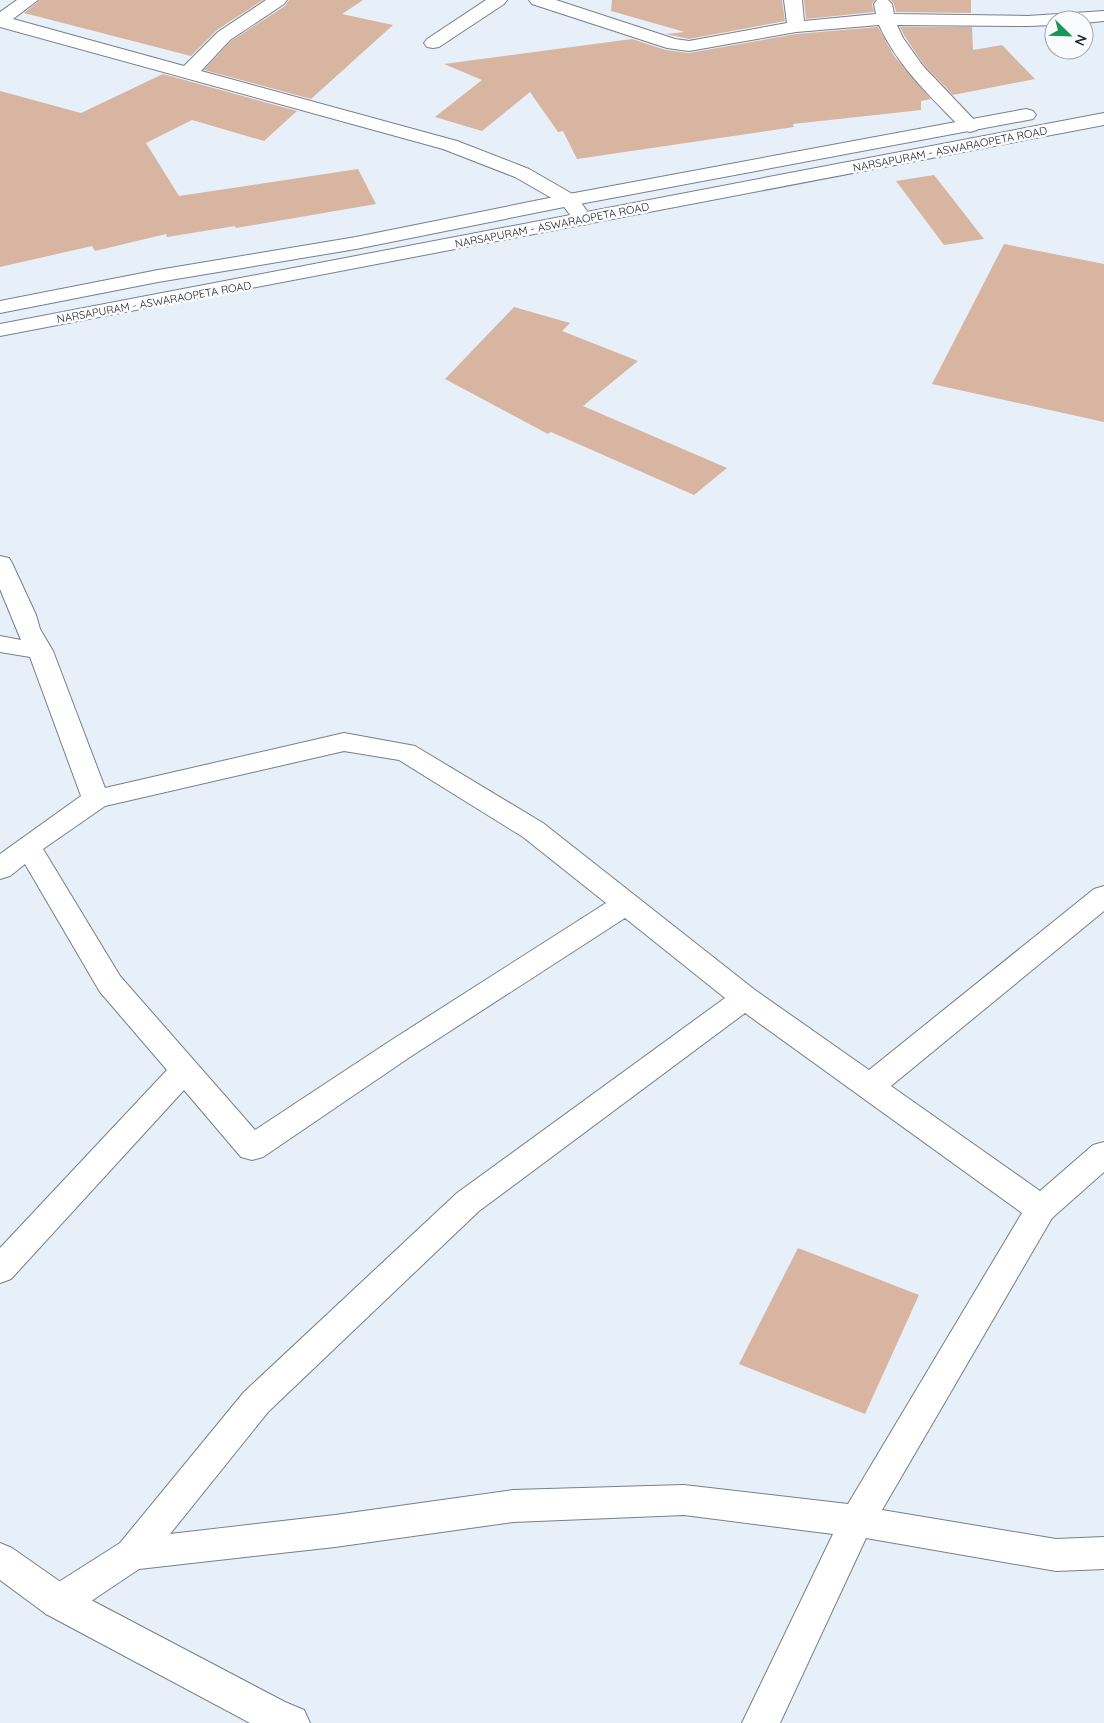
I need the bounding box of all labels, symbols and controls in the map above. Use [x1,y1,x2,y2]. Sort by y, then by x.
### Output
north arrow [1044,10,1094,60]
text: N [1071,32,1091,48]
street label: NARSAPURAM - ASWARAOPETA ROAD [852,123,1048,175]
street label: NARSAPURAM - ASWARAOPETA ROAD [454,199,650,251]
street label: NARSAPURAM - ASWARAOPETA ROAD [56,278,253,326]

